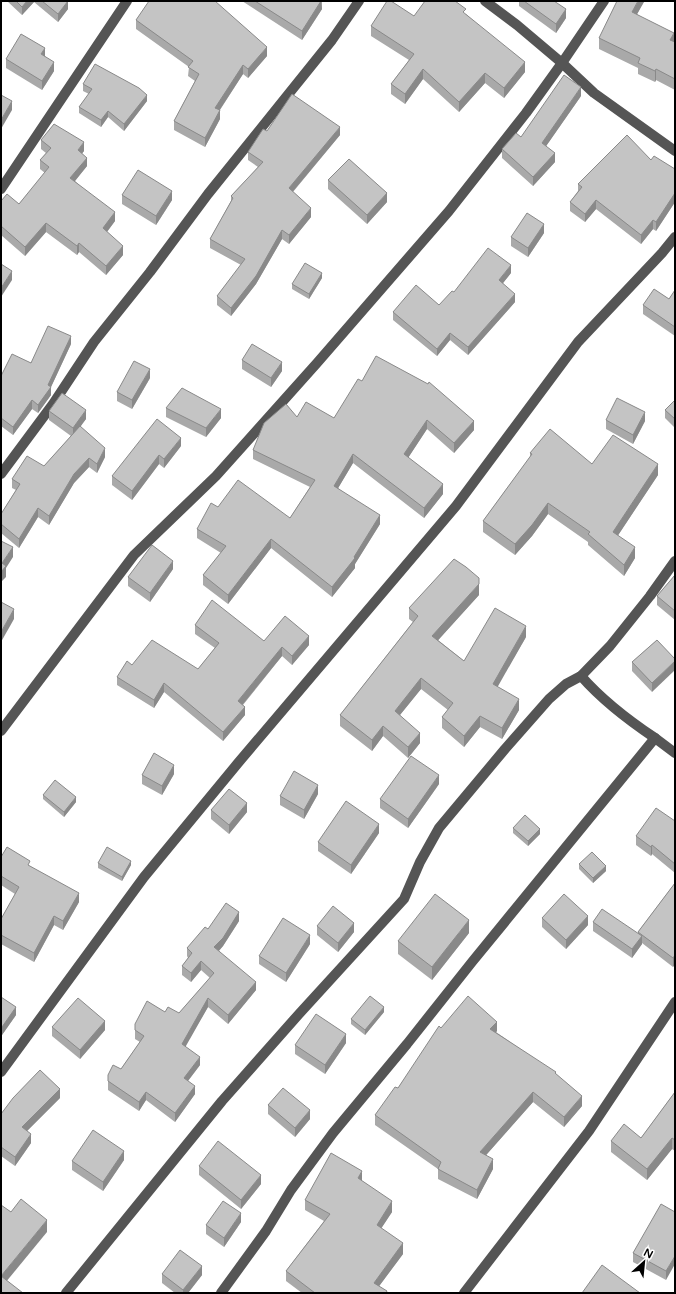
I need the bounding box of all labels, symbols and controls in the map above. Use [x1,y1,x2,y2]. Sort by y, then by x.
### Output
north arrow [624,1242,664,1282]
text: N [641,1246,655,1261]

